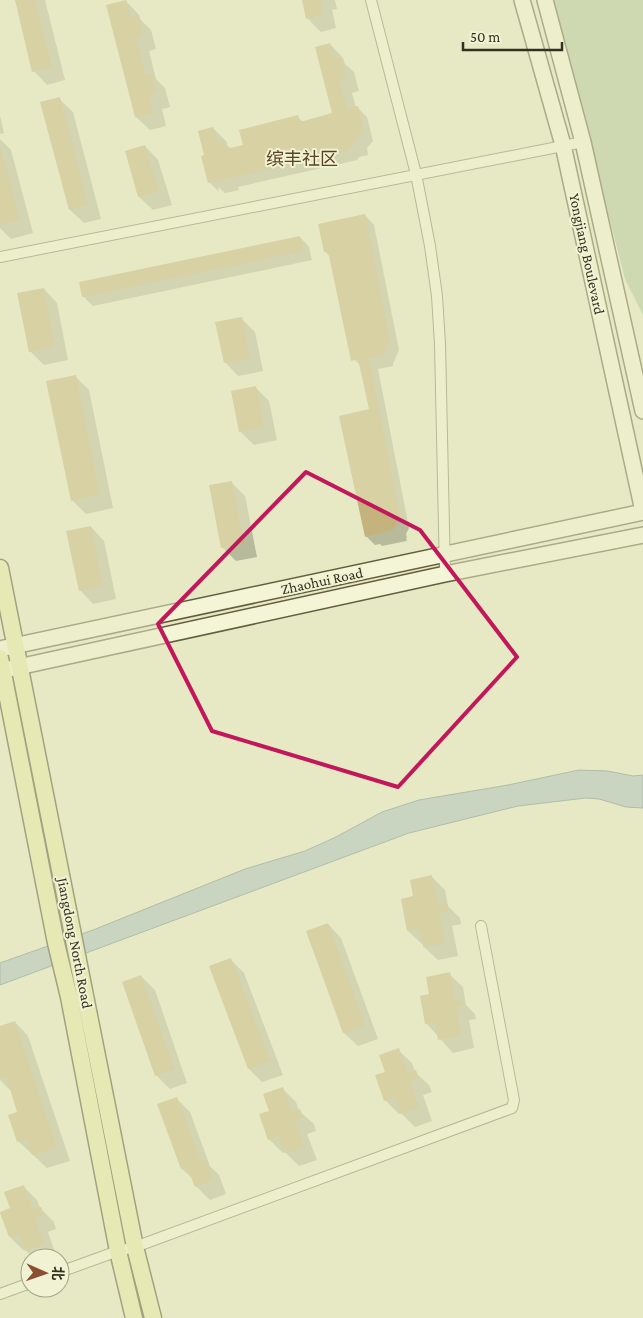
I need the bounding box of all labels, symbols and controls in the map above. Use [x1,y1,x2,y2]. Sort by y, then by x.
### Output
scale bar [463,20,562,52]
text: 50 m [470,29,500,45]
district label: 缤丰社区 [266,149,338,169]
street label: Yongjiang Boulevard [565,192,608,316]
street label: Zhaohui Road [280,564,365,597]
street label: Jiangdong North Road [53,874,96,1010]
north arrow [20,1248,70,1298]
text: 北 [50,1266,66,1281]

